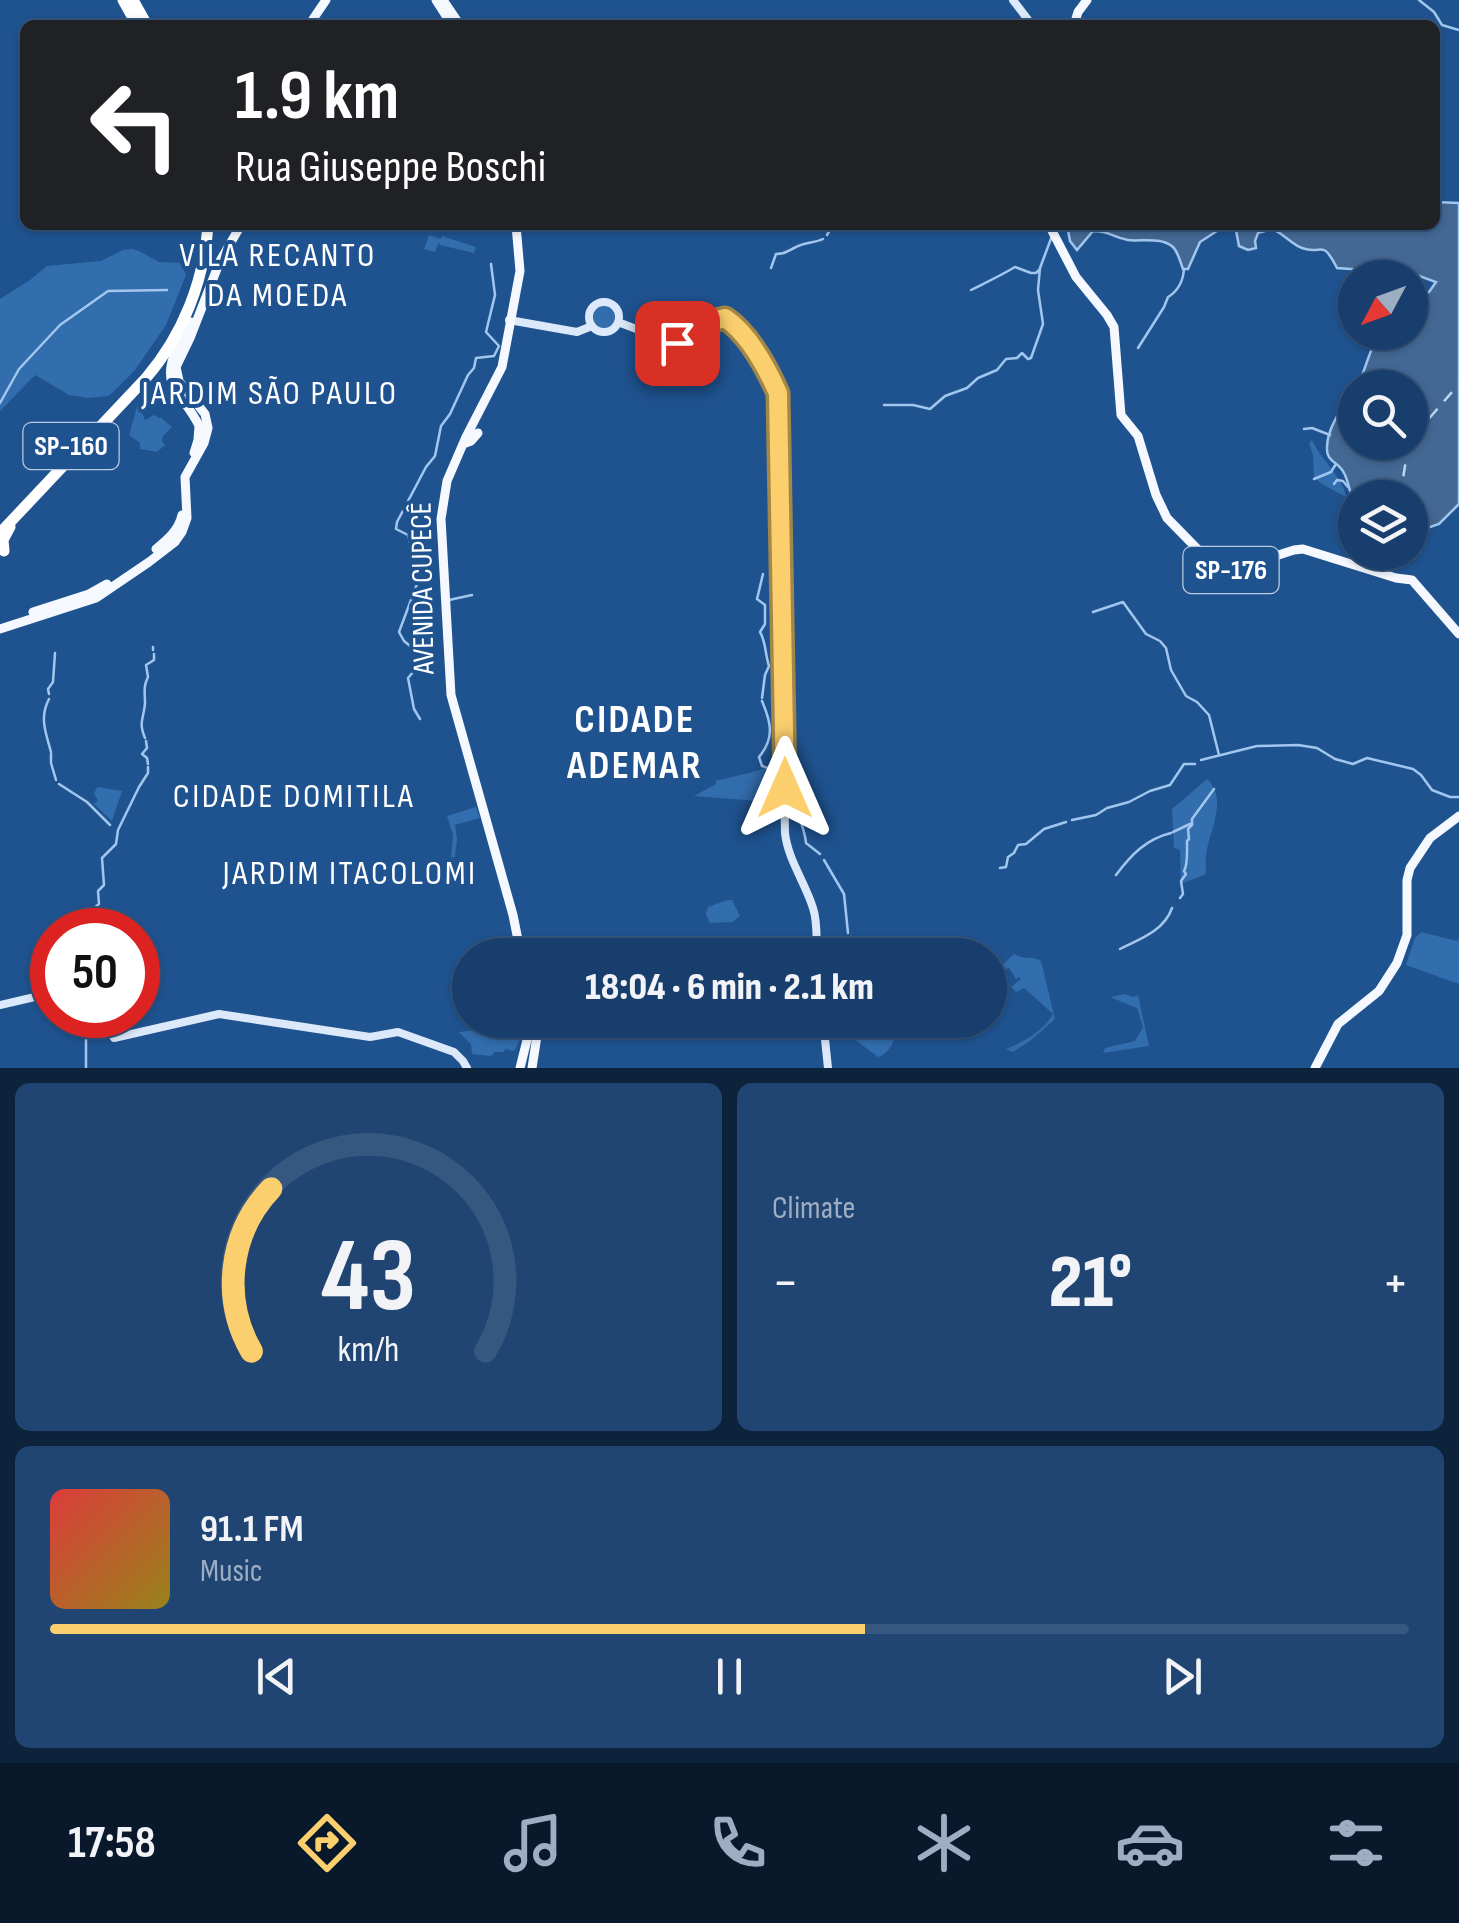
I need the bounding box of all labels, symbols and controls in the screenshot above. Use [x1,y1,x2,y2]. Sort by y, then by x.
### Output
text: 1.9 km [235,55,399,139]
icon: left [70,60,200,190]
text: Rua Giuseppe Boschi [235,140,546,195]
district label: VILA RECANTO DA MOEDA [179,234,377,317]
north arrow [1338,260,1428,350]
map controls [1338,260,1428,570]
pin [635,301,720,386]
icon: arrive [650,316,705,371]
button: search [1338,370,1428,460]
district label: JARDIM SÃO PAULO [140,372,399,415]
road number: SP-160 [23,423,118,469]
button: layers [1338,480,1428,570]
street label: AVENIDA CUPECÊ [404,502,443,675]
road number: SP-176 [1184,547,1278,593]
district label: CIDADE ADEMAR [566,696,703,790]
position arrow [733,736,837,840]
district label: CIDADE DOMITILA [173,775,415,818]
district label: JARDIM ITACOLOMI [221,852,478,895]
speed limit sign: 50 [30,908,160,1038]
text: 18:04 · 6 min · 2.1 km [585,965,874,1010]
text: Climate [772,1189,855,1228]
text: 43 [321,1215,416,1340]
text: 21° [1049,1238,1132,1329]
text: − [772,1250,799,1317]
text: + [1382,1250,1409,1317]
text: km/h [338,1329,399,1372]
text: 91.1 FM [200,1507,304,1552]
text: Music [200,1552,263,1591]
icon: previous [249,1649,304,1704]
icon: pause [702,1649,757,1704]
icon: next [1155,1649,1210,1704]
icon: directions [292,1808,362,1878]
icon: music [498,1808,568,1878]
icon: phone [703,1808,773,1878]
icon: climate [909,1808,979,1878]
icon: car [1115,1808,1185,1878]
icon: filters [1321,1808,1391,1878]
text: 17:58 [68,1816,156,1871]

